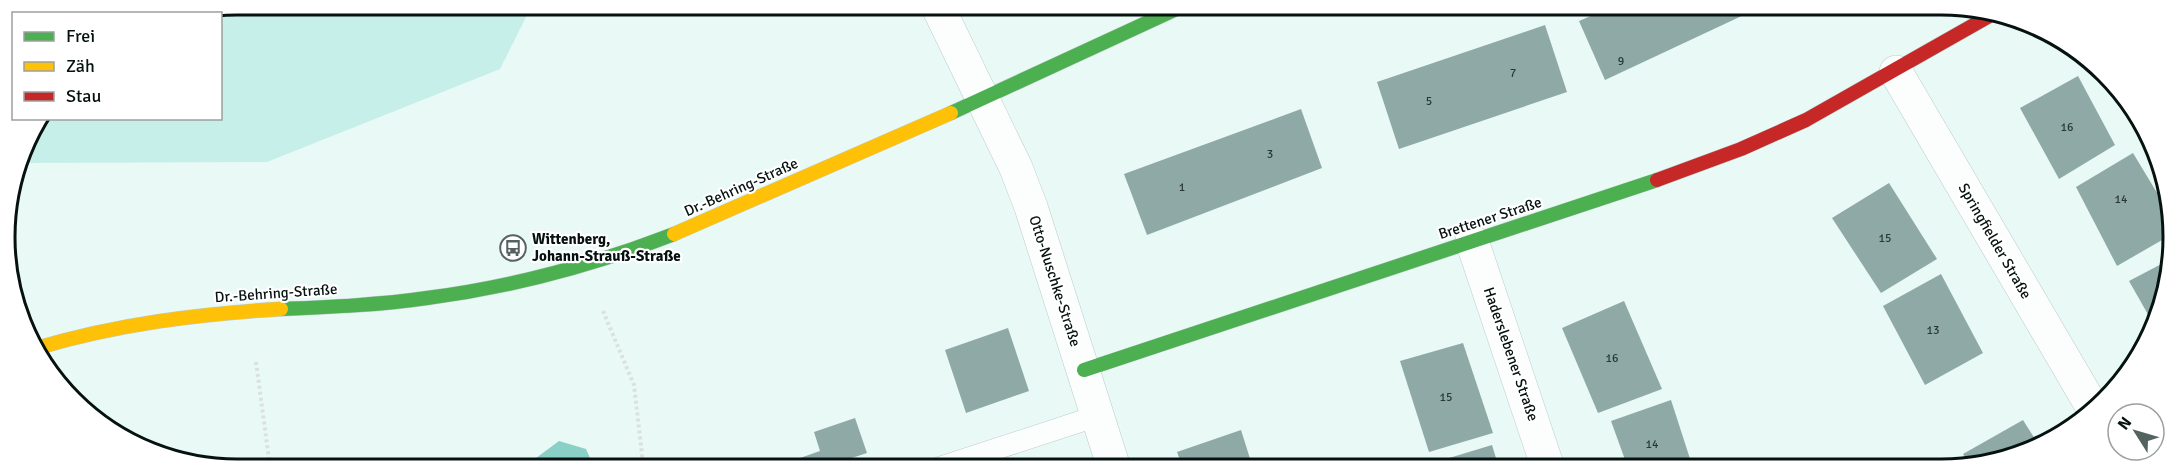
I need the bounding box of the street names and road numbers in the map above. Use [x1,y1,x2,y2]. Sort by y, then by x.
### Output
street label: Dr.-Behring-Straße [681,154,801,220]
street label: Springfielder Straße [1955,180,2035,302]
street label: Brettener Straße [1436,193,1544,243]
street label: Otto-Nuschke-Straße [1025,213,1085,349]
street label: Dr.-Behring-Straße [214,280,338,306]
street label: Haderslebener Straße [1480,285,1542,423]

